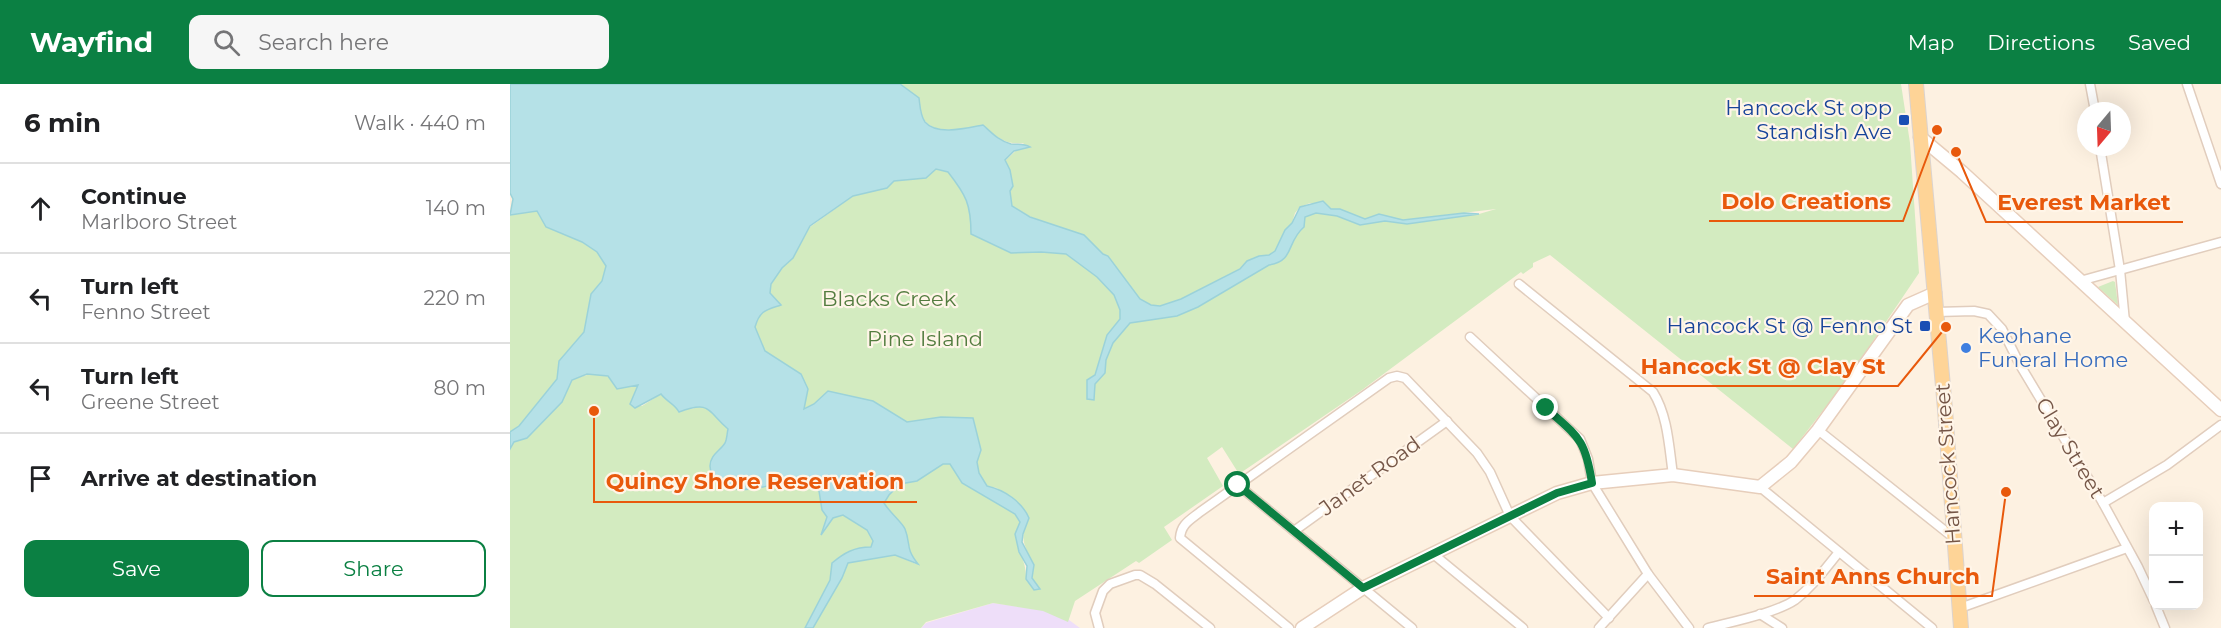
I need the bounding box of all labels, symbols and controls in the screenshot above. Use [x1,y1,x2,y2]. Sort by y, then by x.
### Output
search box [189,15,609,69]
text: Wayfind [30,25,153,59]
icon: search [210,26,243,59]
text: Search here [258,29,389,56]
text: Map [1908,30,1954,55]
text: Directions [1987,30,2095,55]
text: Saved [2128,30,2191,55]
place label: Hancock St opp Standish Ave [1725,95,1892,144]
north arrow [2077,102,2131,156]
text: 6 min [24,107,101,139]
text: Walk · 440 m [354,111,486,135]
marker: Hancock St opp Standish Ave [1897,113,1911,127]
callout: Dolo Creations [1709,181,1903,221]
callout: Everest Market [1986,182,2183,222]
text: Continue [81,183,187,210]
text: Dolo Creations [1721,188,1891,215]
text: Everest Market [1997,189,2171,216]
icon: ahead [24,192,57,225]
text: 140 m [426,196,486,220]
text: Marlboro Street [81,210,237,234]
text: Turn left [81,273,179,300]
icon: left [24,282,57,315]
text: 220 m [424,286,486,310]
park label: Blacks Creek [822,286,957,311]
text: Fenno Street [81,300,211,324]
place label: Hancock St @ Fenno St [1667,313,1913,338]
marker: Hancock St @ Fenno St [1918,319,1932,333]
place label: Keohane Funeral Home [1978,323,2128,372]
park label: Pine Island [867,326,983,351]
marker: Keohane Funeral Home [1959,341,1973,355]
callout: Hancock St @ Clay St [1629,346,1898,386]
text: Hancock St @ Clay St [1640,353,1886,380]
text: Turn left [81,363,179,390]
icon: left [24,372,57,405]
text: 80 m [434,376,486,400]
street label: Hancock Street [1929,383,1966,546]
text: Greene Street [81,390,220,414]
street label: Clay Street [2031,393,2110,503]
route end [1532,394,1558,420]
street label: Janet Road [1314,431,1425,521]
icon: arrive [24,462,57,495]
callout: Quincy Shore Reservation [594,462,917,502]
text: Arrive at destination [81,465,317,492]
text: Quincy Shore Reservation [606,468,904,495]
route start [1224,471,1250,497]
map controls [2149,502,2203,610]
button: + [2149,502,2203,556]
button: Save [24,540,249,597]
button: Share [261,540,486,597]
callout: Saint Anns Church [1754,556,1992,596]
button: − [2149,556,2203,610]
text: Saint Anns Church [1766,563,1980,590]

